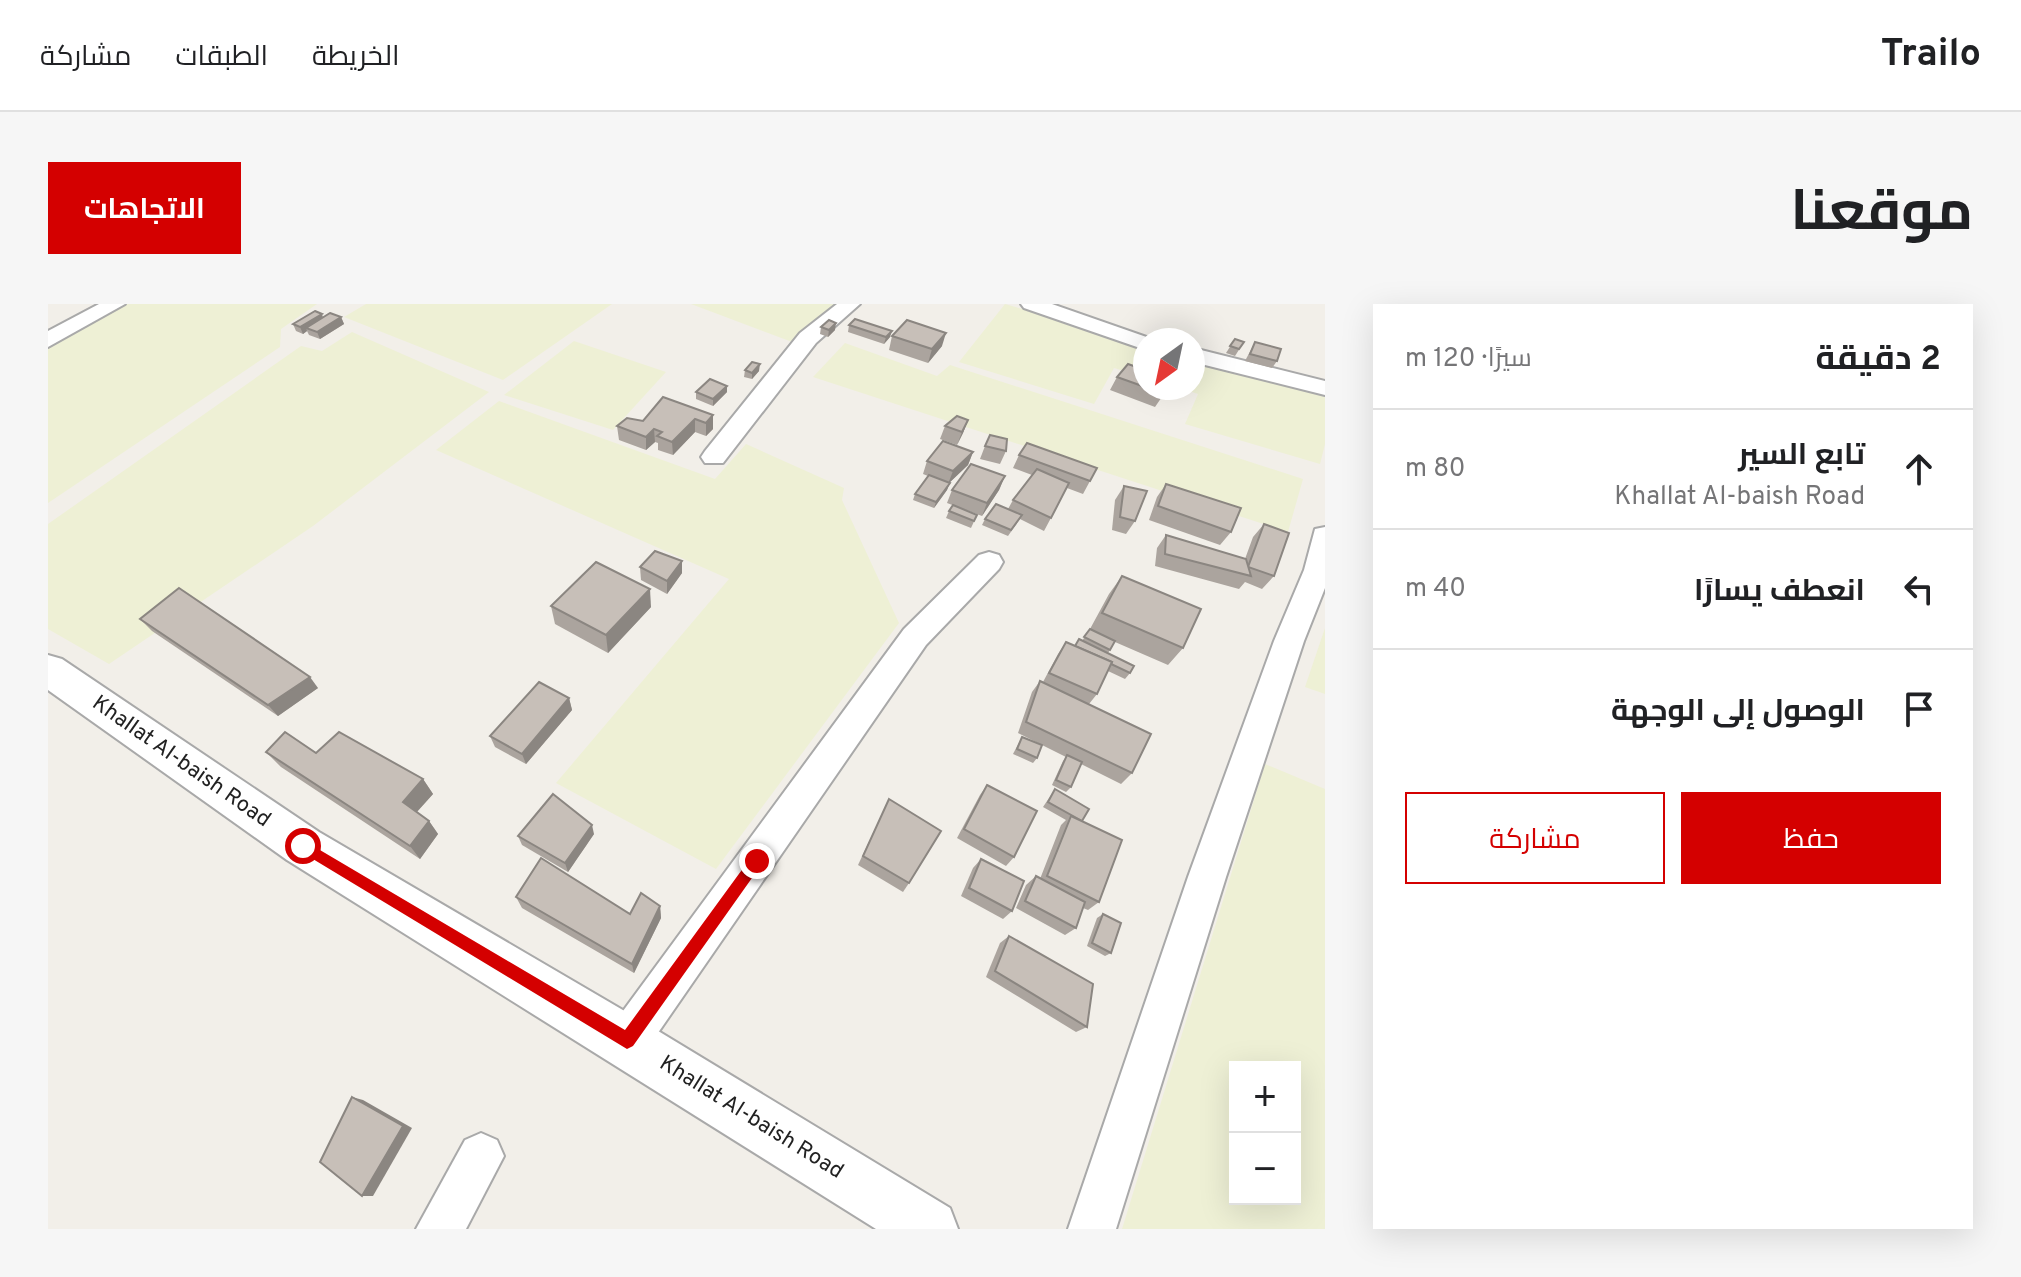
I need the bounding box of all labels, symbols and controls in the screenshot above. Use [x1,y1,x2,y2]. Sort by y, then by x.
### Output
text: Trailo [1881,31,1981,80]
text: مشاركة [40,40,131,76]
text: الطبقات [175,40,268,76]
text: الخريطة [312,40,399,76]
button: الاتجاهات [48,162,241,254]
text: موقعنا [1790,180,1973,250]
north arrow [1133,328,1205,400]
text: 2 دقيقة [1816,339,1941,382]
text: سيرًا · 120 m [1405,343,1532,376]
text: تابع السير [1738,438,1865,475]
icon: ahead [1897,447,1941,491]
text: 80 m [1405,453,1465,486]
text: Khallat Al-baish Road [1614,481,1865,514]
icon: left [1897,567,1941,611]
text: 40 m [1405,573,1466,606]
text: انعطف يسارًا [1694,574,1865,611]
icon: arrive [1897,687,1941,731]
street label: Khallat Al-baish Road [86,690,276,834]
text: الوصول إلى الوجهة [1611,694,1865,731]
button: مشاركة [1405,792,1665,884]
button: حفظ [1681,792,1941,884]
route start [285,828,321,864]
route end [739,843,775,879]
street label: Khallat Al-baish Road [654,1050,848,1186]
map controls [1229,1061,1301,1205]
button: + [1229,1061,1301,1133]
button: − [1229,1133,1301,1205]

